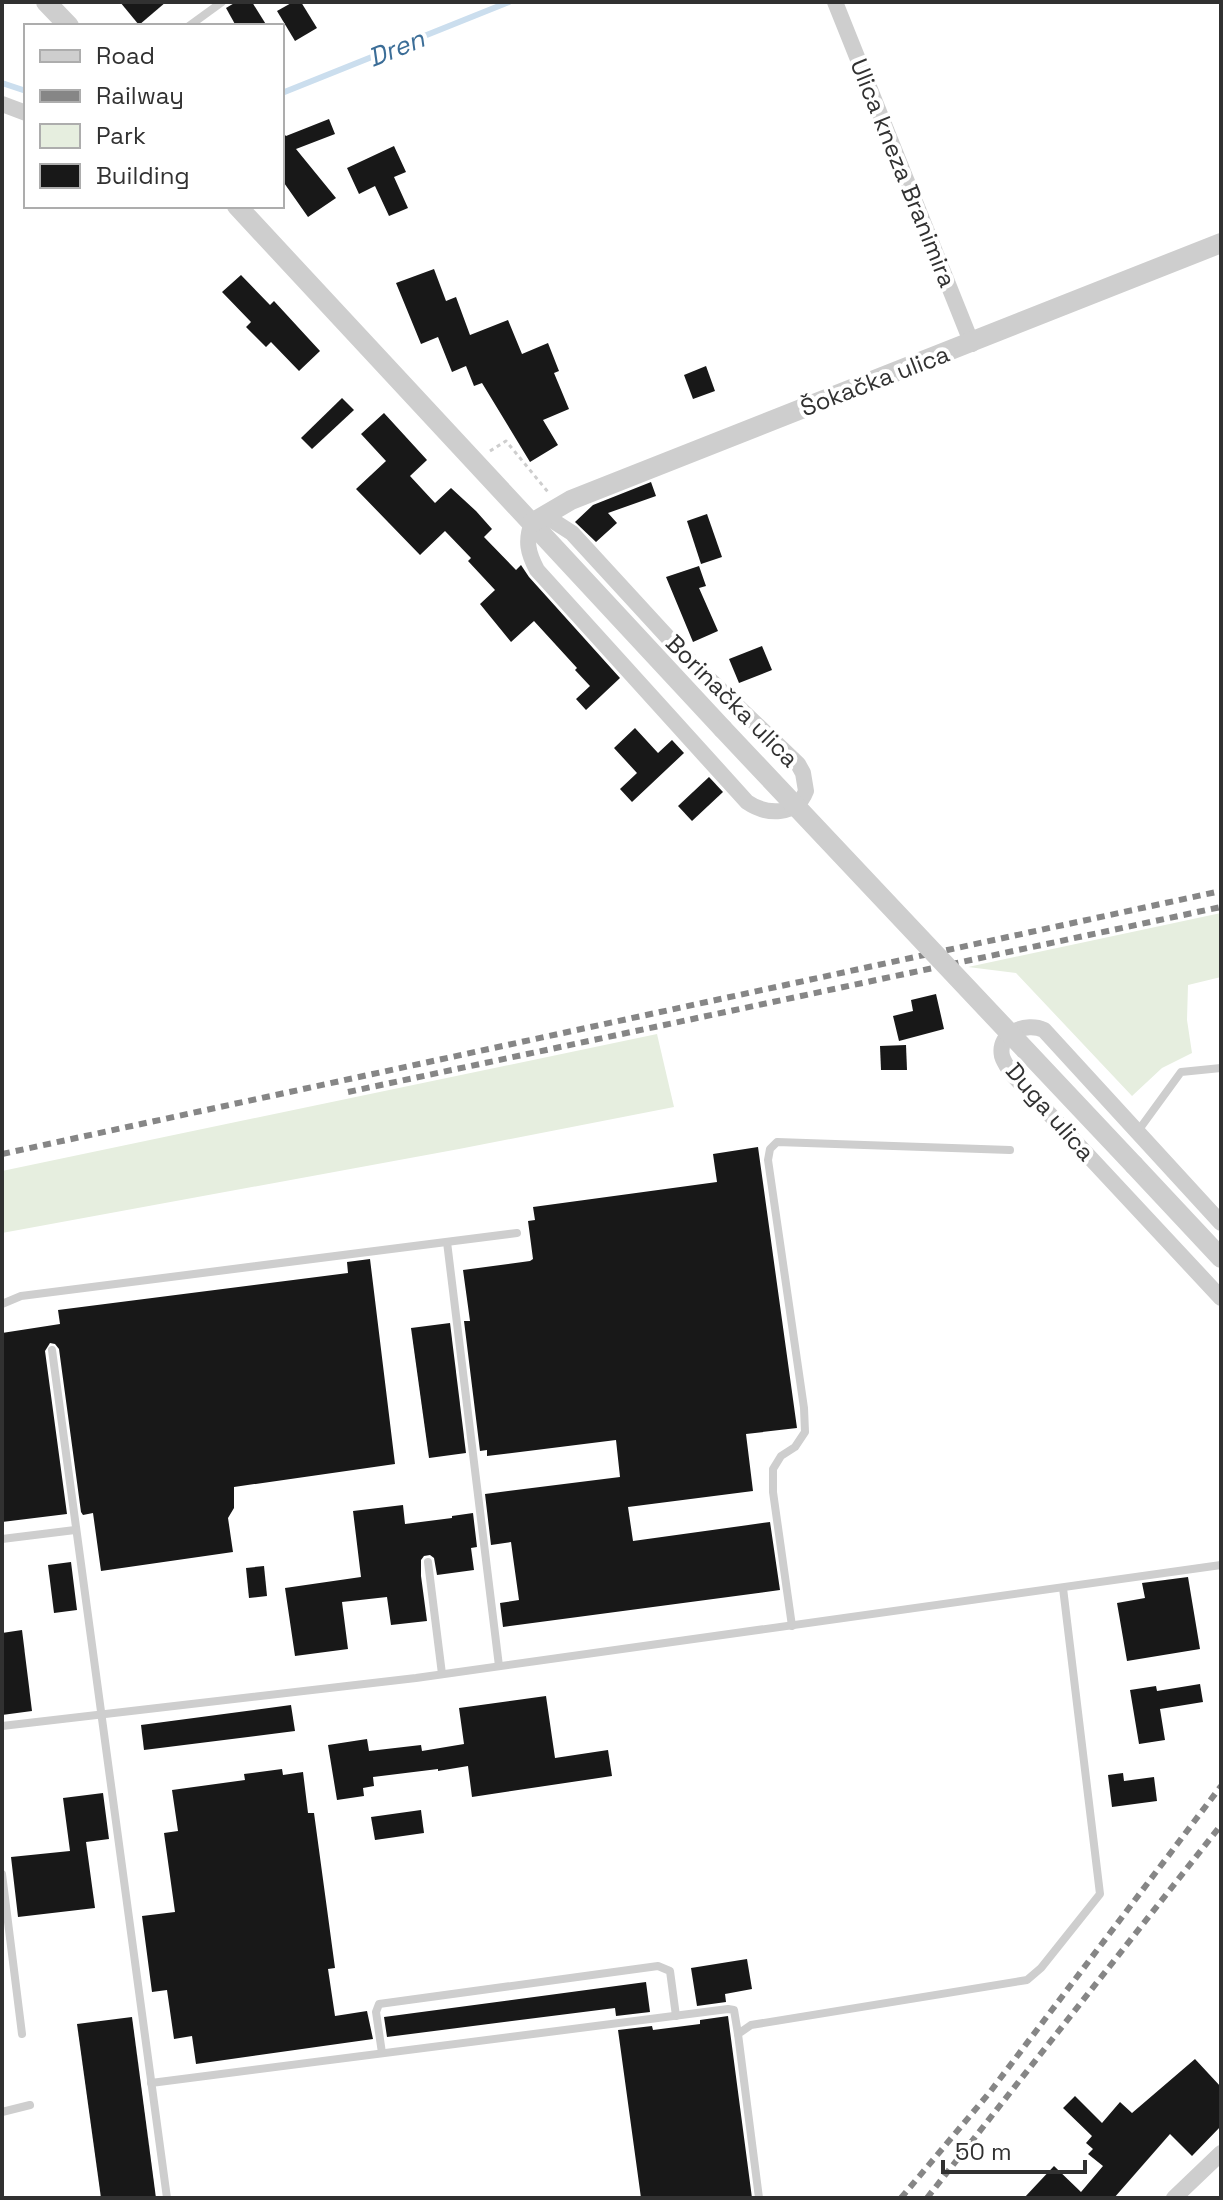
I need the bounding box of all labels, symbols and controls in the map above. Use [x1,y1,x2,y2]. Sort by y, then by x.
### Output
water label: Dren [363,21,430,75]
legend [24,24,284,208]
text: Road [96,40,155,71]
street label: Ulica kneza Branimira [843,54,964,292]
text: Railway [96,80,184,111]
text: Park [96,120,146,151]
text: Building [96,160,190,191]
street label: Šokačka ulica [796,338,954,423]
street label: Borinačka ulica [659,628,805,774]
street label: Duga ulica [999,1056,1102,1167]
scale bar [943,2124,1085,2174]
text: 50 m [955,2136,1012,2167]

